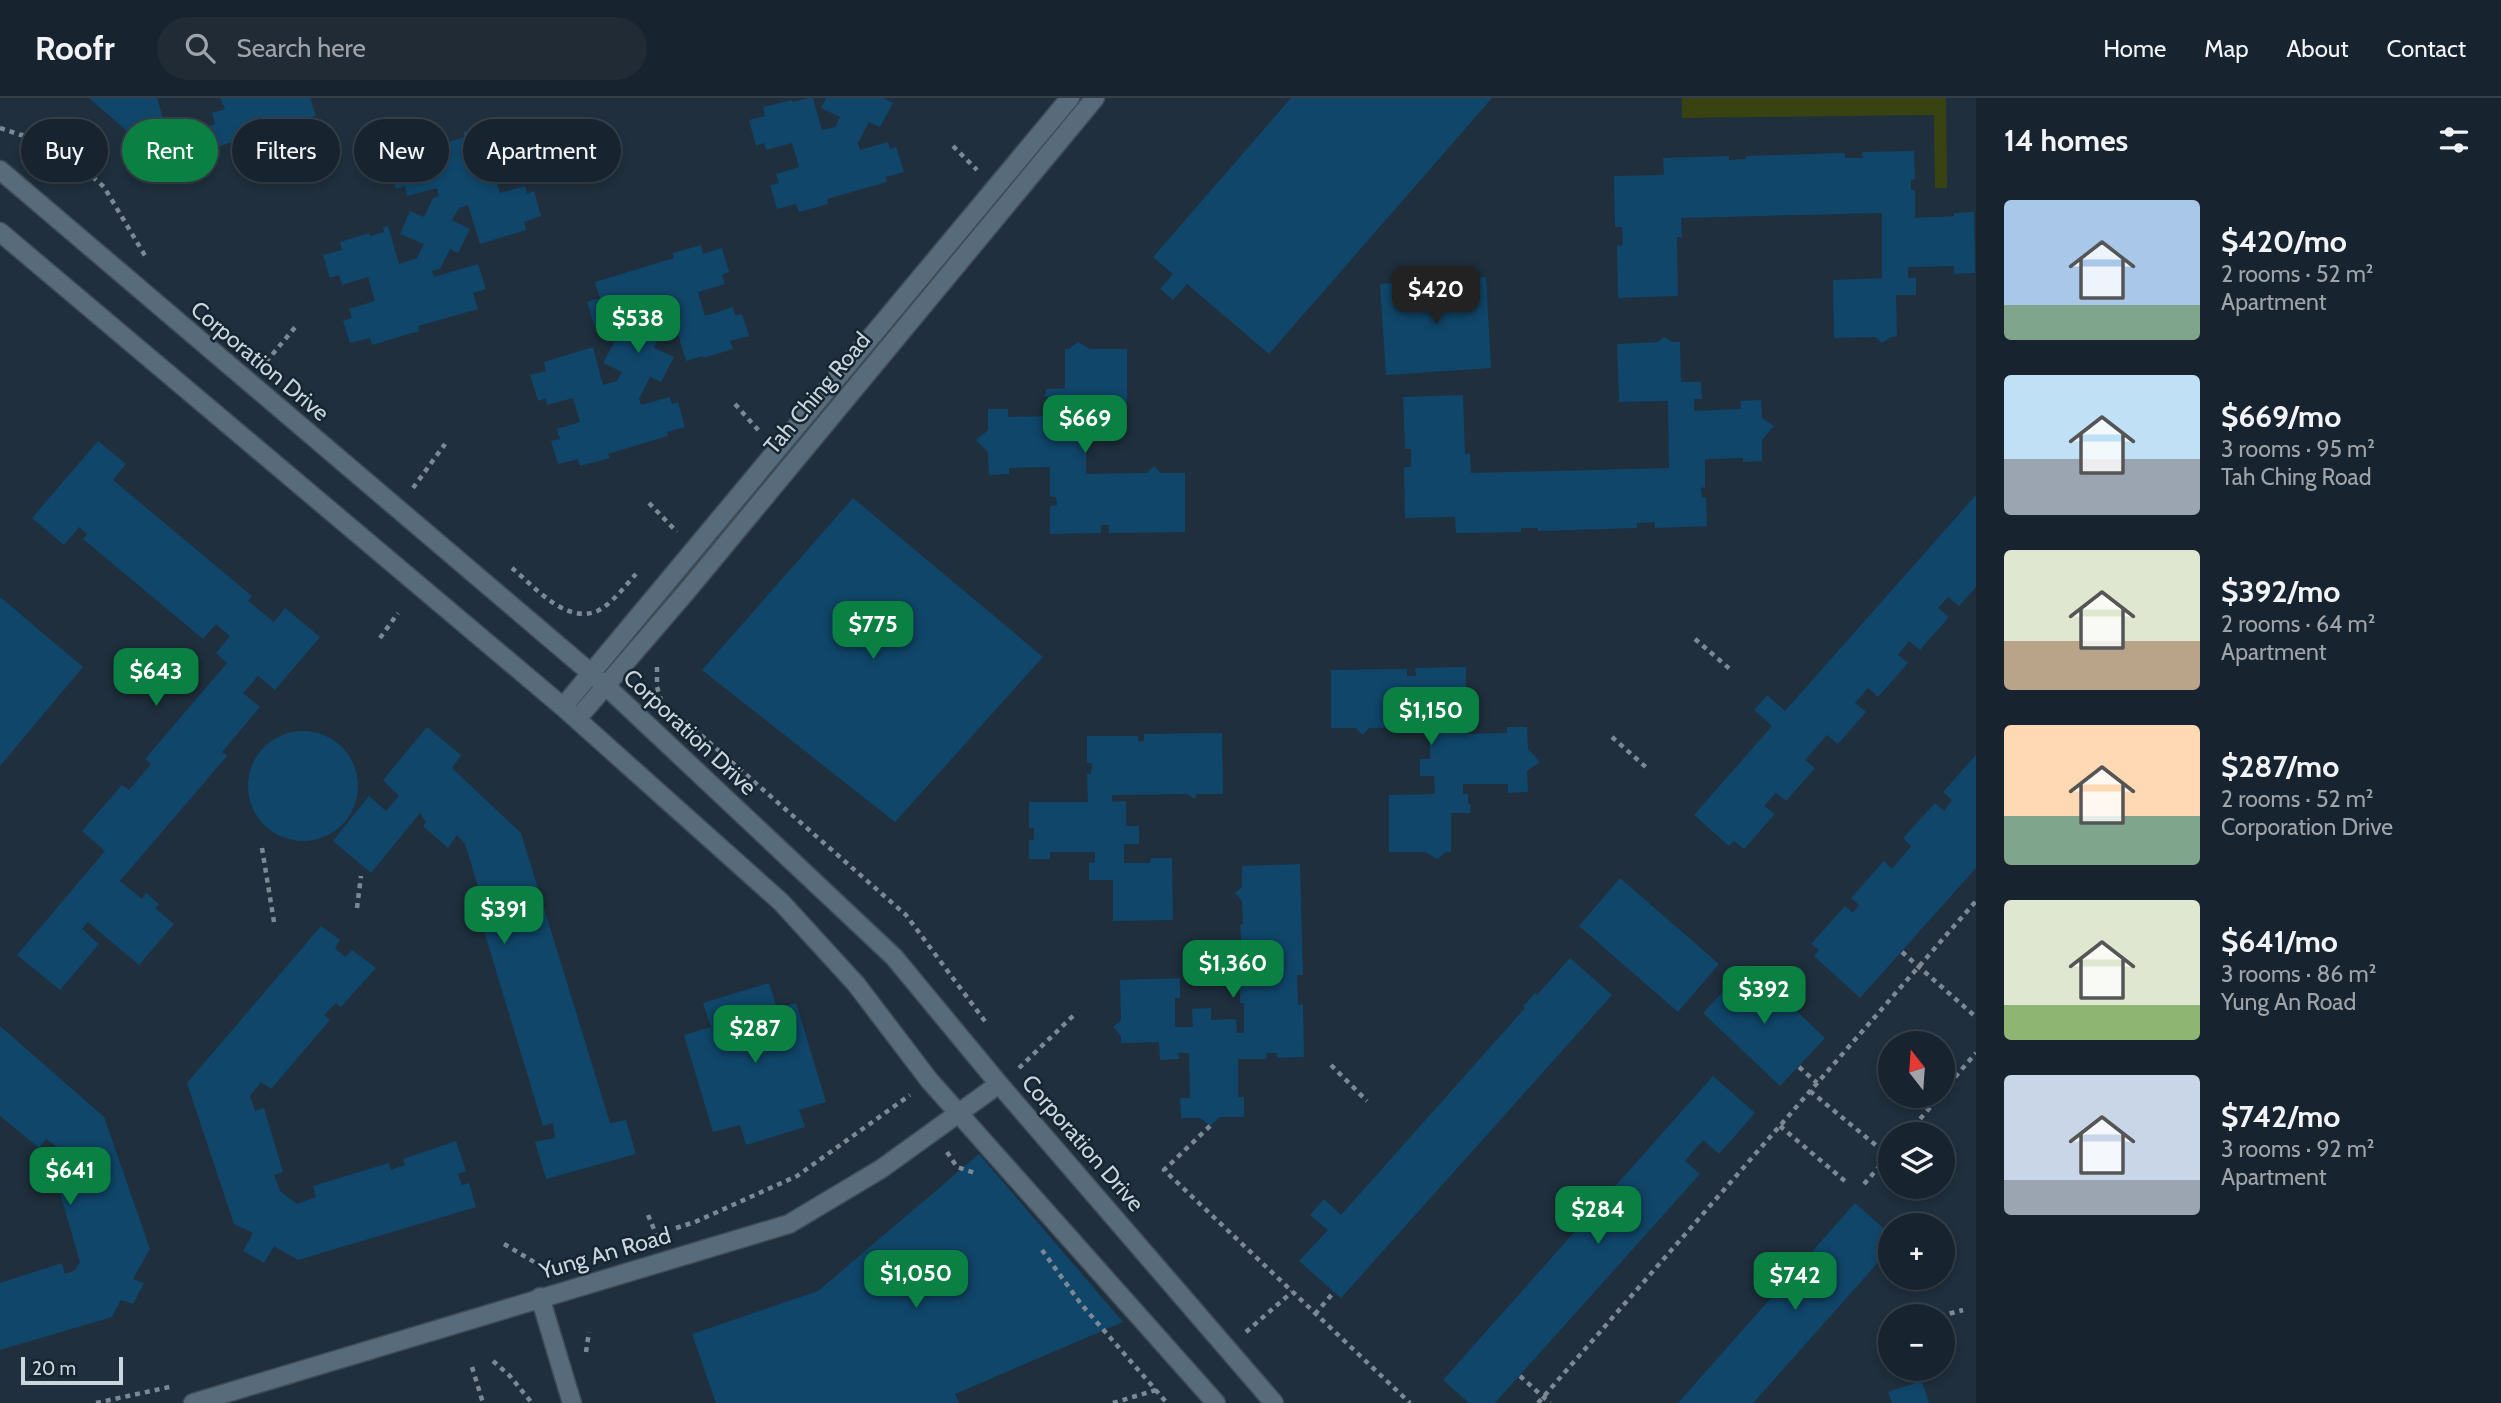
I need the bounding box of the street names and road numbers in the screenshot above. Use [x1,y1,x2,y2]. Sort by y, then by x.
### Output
street label: Corporation Drive [185,295,335,427]
street label: Tah Ching Road [758,326,876,460]
street label: Corporation Drive [618,663,763,801]
street label: Corporation Drive [1016,1069,1150,1217]
street label: Yung An Road [535,1221,674,1285]

